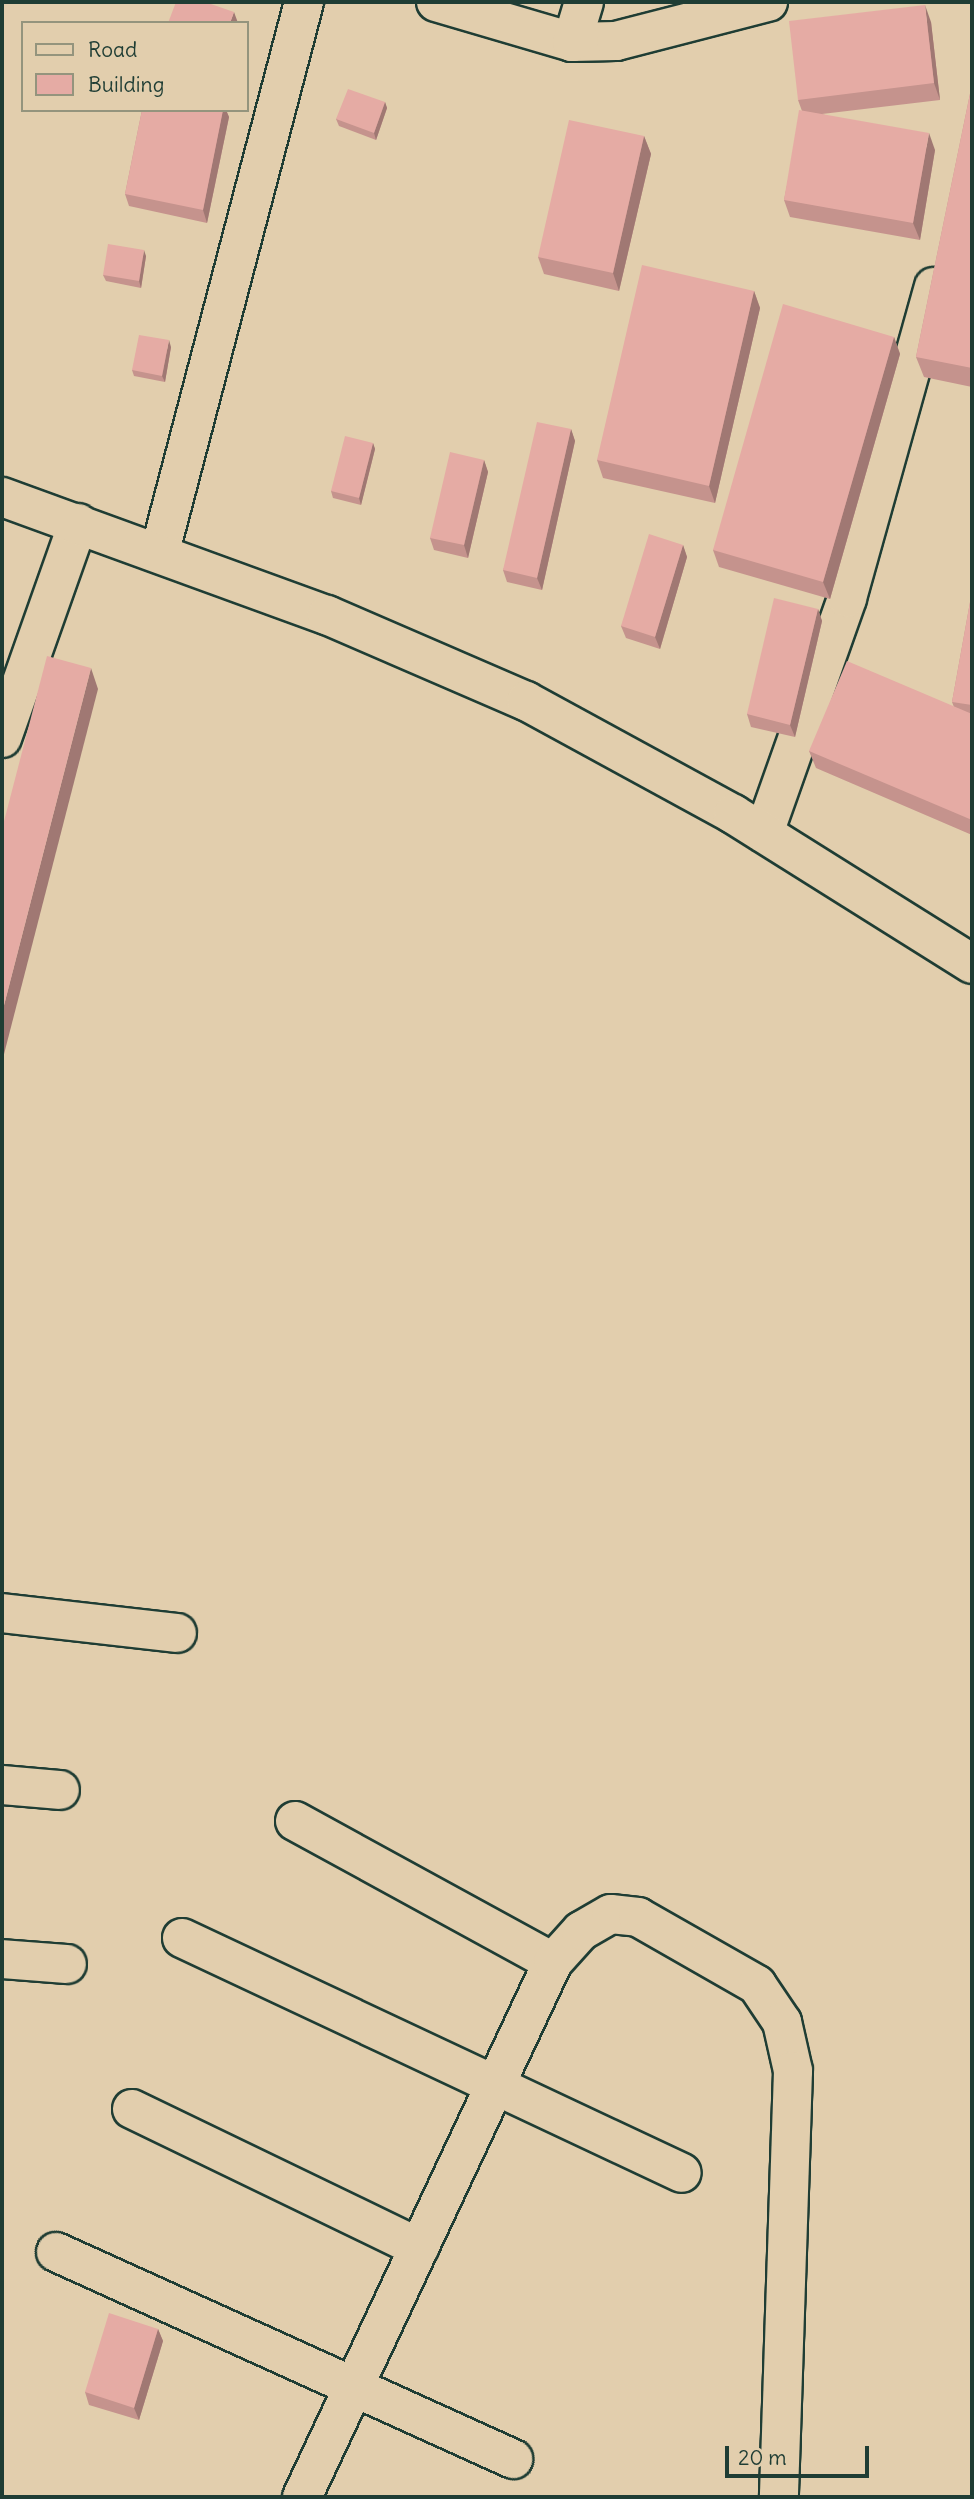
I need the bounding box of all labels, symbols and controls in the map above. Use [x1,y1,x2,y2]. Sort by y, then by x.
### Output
legend [21,21,248,112]
text: Road [88,36,137,63]
text: Building [88,71,164,98]
scale bar [729,2432,872,2476]
text: 20 m [738,2444,787,2471]

